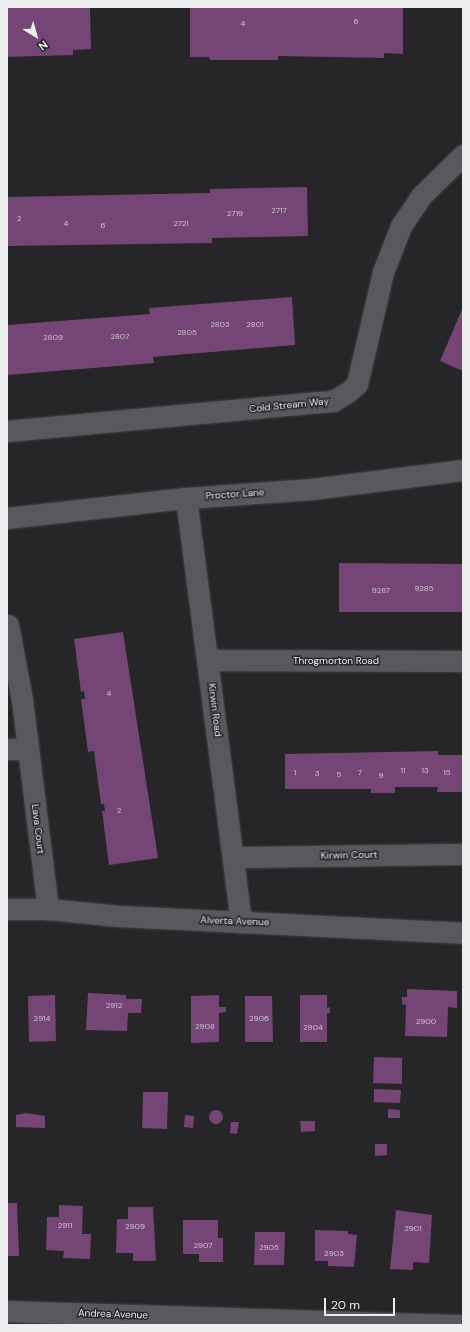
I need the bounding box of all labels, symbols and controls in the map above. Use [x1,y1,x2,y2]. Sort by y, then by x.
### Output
north arrow [16,16,56,56]
house number: 6 [353,17,359,27]
house number: 4 [241,19,245,29]
text: N [36,38,51,54]
house number: 2717 [271,206,287,216]
house number: 2719 [227,209,243,219]
house number: 2 [17,214,21,224]
house number: 4 [64,219,68,229]
house number: 2721 [173,219,189,229]
house number: 6 [100,221,106,231]
house number: 2803 [210,320,230,330]
house number: 2801 [246,320,264,330]
house number: 2805 [177,328,197,338]
house number: 2807 [111,332,129,342]
house number: 2809 [43,333,63,343]
street label: Cold Stream Way [248,395,330,415]
street label: Proctor Lane [205,486,265,502]
house number: 9285 [414,584,434,594]
house number: 9287 [372,586,390,596]
street label: Throgmorton Road [293,655,379,667]
street label: Kirwin Road [206,683,224,737]
house number: 4 [107,689,111,699]
house number: 11 [401,766,405,776]
house number: 13 [421,766,429,776]
house number: 1 [294,768,296,778]
house number: 7 [358,768,362,778]
house number: 15 [443,768,451,778]
house number: 3 [315,769,319,779]
house number: 5 [337,770,341,780]
house number: 9 [378,771,384,781]
street label: Lava Court [29,803,47,855]
house number: 2 [117,806,121,816]
street label: Kirwin Court [320,849,378,861]
street label: Alverta Avenue [200,914,270,928]
house number: 2912 [106,1001,122,1011]
house number: 2914 [34,1014,50,1024]
house number: 2906 [249,1014,269,1024]
house number: 2900 [416,1017,436,1027]
house number: 2908 [195,1022,215,1032]
house number: 2904 [303,1023,323,1033]
house number: 2911 [58,1221,72,1231]
house number: 2909 [125,1222,145,1232]
house number: 2901 [404,1224,422,1234]
house number: 2907 [193,1241,213,1251]
house number: 2905 [259,1243,279,1253]
house number: 2903 [324,1249,344,1259]
scale bar [326,1290,397,1316]
text: 20 m [331,1297,360,1313]
street label: Andrea Avenue [78,1307,148,1321]

